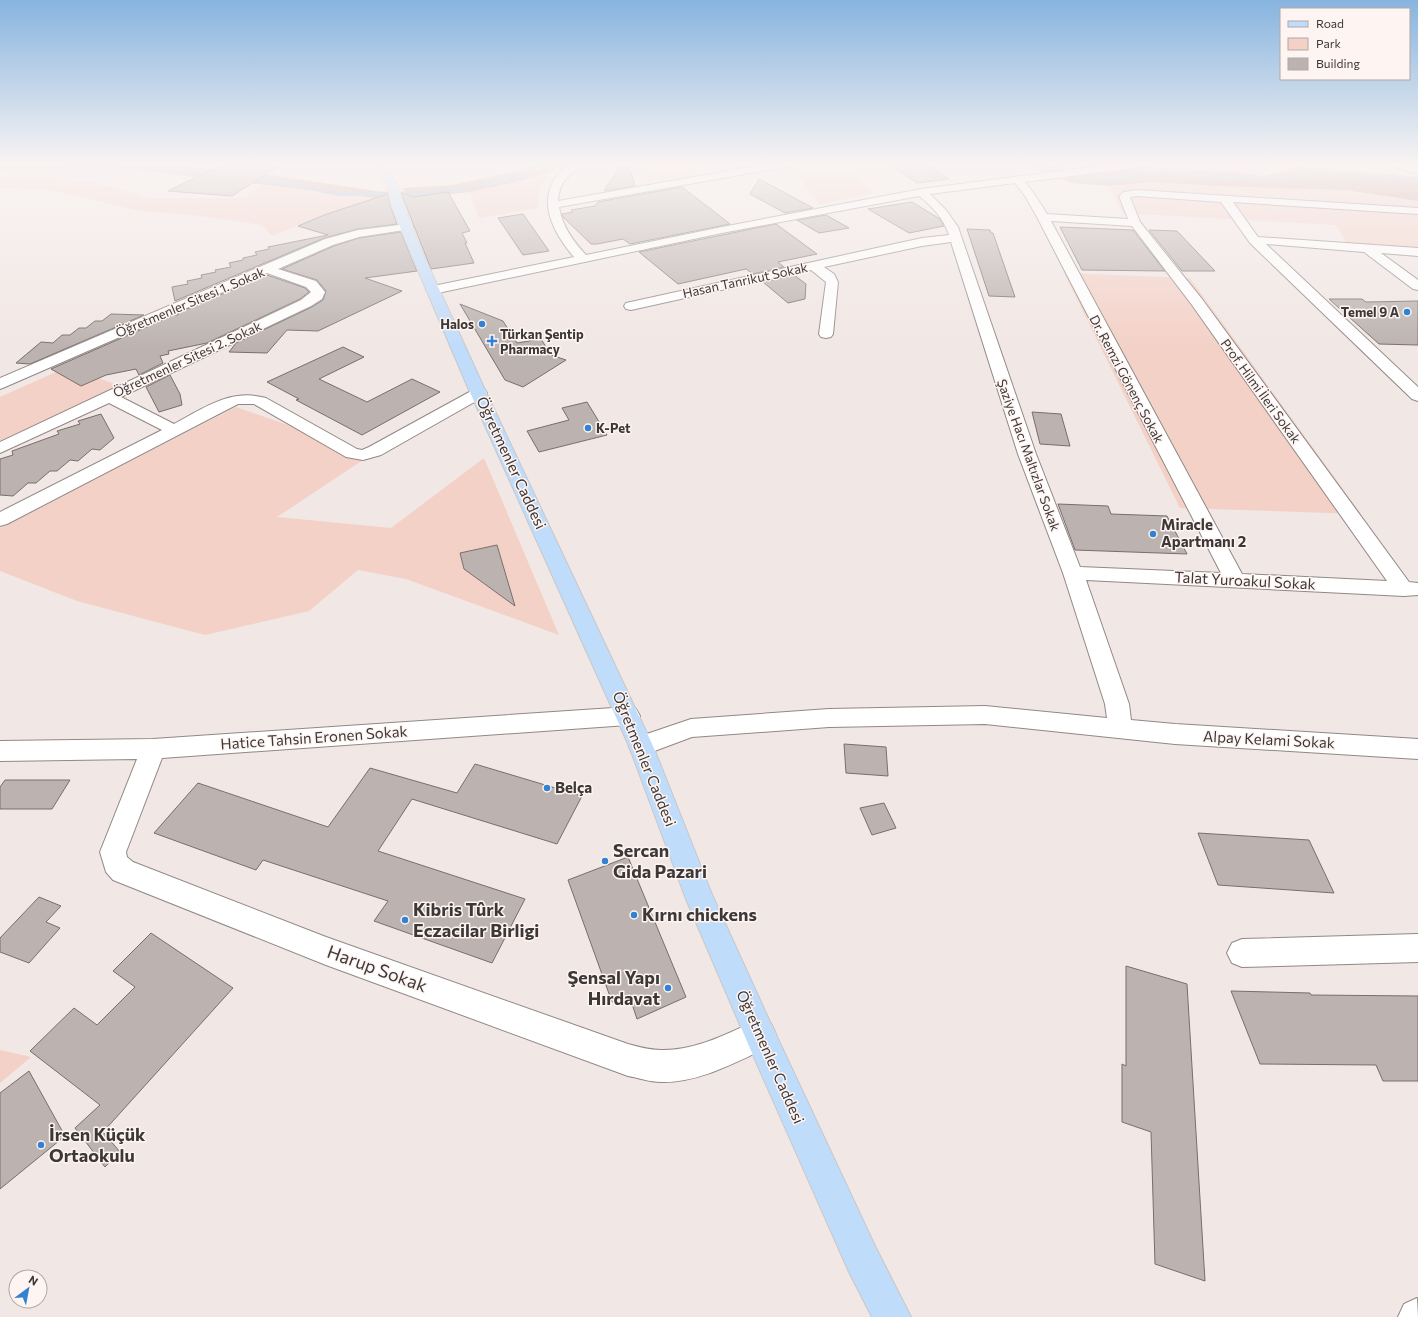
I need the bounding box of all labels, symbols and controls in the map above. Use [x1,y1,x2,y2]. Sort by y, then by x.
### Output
legend [1280,8,1410,80]
text: Road [1316,16,1344,30]
text: Park [1316,36,1342,50]
text: Building [1316,56,1360,70]
street label: Hasan Tanrikut Sokak [681,259,809,301]
street label: Öğretmenler Sitesi 1. Sokak [113,263,267,341]
place label: Temel 9 A [1341,304,1400,320]
marker: Temel 9 A [1402,307,1412,317]
street label: Dr. Remzi Gönenç Sokak [1086,312,1168,446]
place label: Halos [440,316,474,332]
street label: Öğretmenler Sitesi 2. Sokak [110,318,264,400]
marker: Halos [477,319,487,329]
place label: Türkan Şentip Pharmacy [500,326,584,357]
marker: Türkan Şentip Pharmacy [487,336,497,346]
street label: Prof. Hilmi İleri Sokak [1218,336,1304,446]
street label: Şaziye Hacı Maltızlar Sokak [994,377,1064,533]
street label: Öğretmenler Caddesi [473,393,551,532]
place label: K-Pet [596,420,631,436]
marker: K-Pet [583,423,593,433]
place label: Miracle Apartmanı 2 [1161,515,1246,550]
marker: Miracle Apartmanı 2 [1148,529,1158,539]
street label: Talat Yuroakul Sokak [1174,567,1316,593]
street label: Öğretmenler Caddesi [610,688,680,829]
street label: Hatice Tahsin Eronen Sokak [220,721,408,753]
street label: Alpay Kelami Sokak [1203,727,1335,751]
place label: Belça [555,778,592,796]
marker: Belça [542,783,552,793]
place label: Sercan Gida Pazari [613,839,707,882]
marker: Sercan Gida Pazari [600,856,610,866]
place label: Kibris Tûrk Eczacilar Birligi [413,898,539,941]
place label: Kırnı chickens [642,903,757,925]
marker: Kırnı chickens [629,910,639,920]
marker: Kibris Tûrk Eczacilar Birligi [400,915,410,925]
street label: Harup Sokak [324,940,430,996]
place label: Şensal Yapı Hırdavat [567,966,660,1009]
marker: Şensal Yapı Hırdavat [663,983,673,993]
street label: Öğretmenler Caddesi [733,987,808,1126]
place label: İrsen Küçük Ortaokulu [49,1123,146,1166]
marker: İrsen Küçük Ortaokulu [36,1140,46,1150]
north arrow [8,1269,48,1309]
text: N [27,1272,41,1288]

